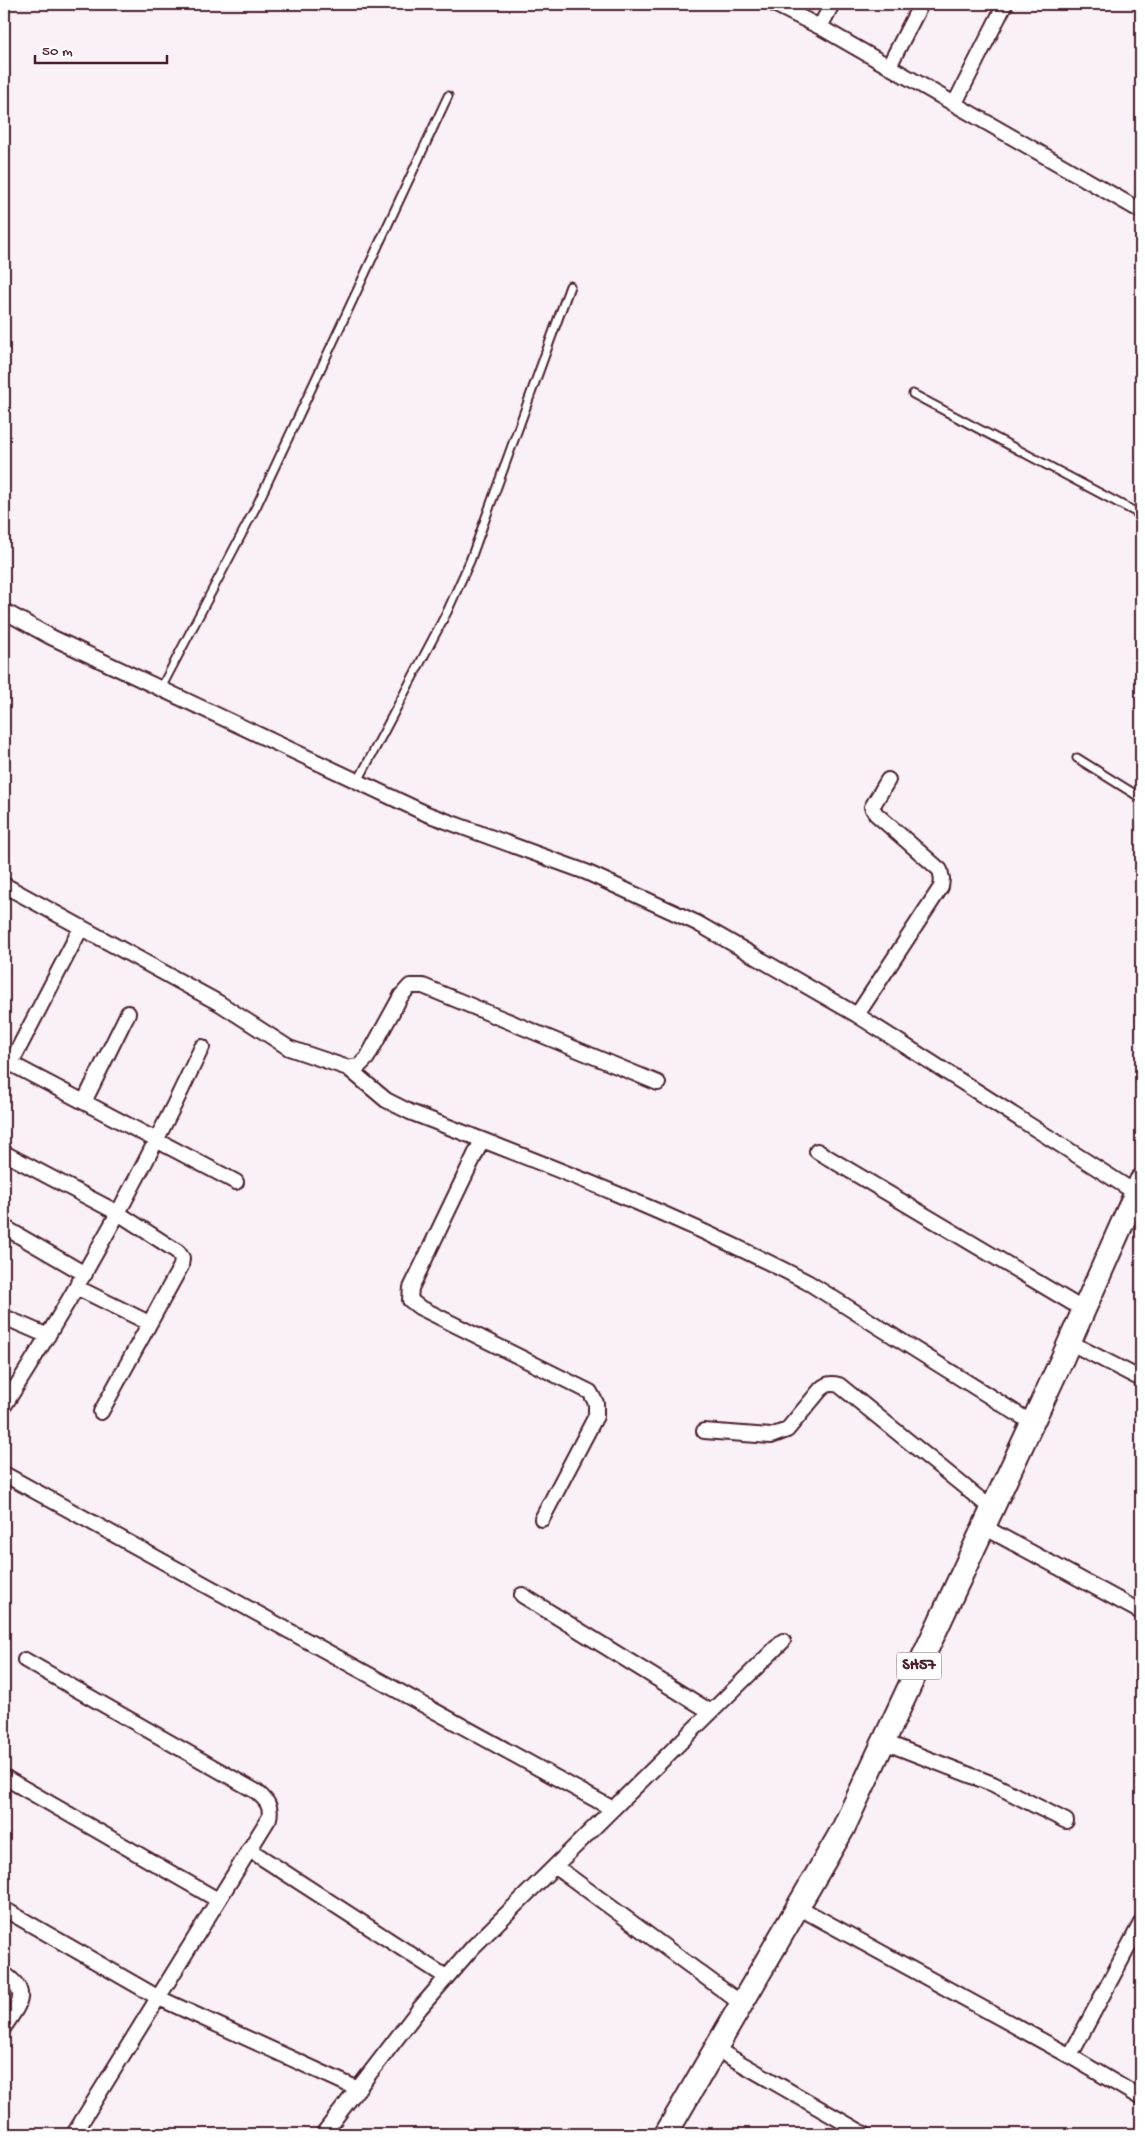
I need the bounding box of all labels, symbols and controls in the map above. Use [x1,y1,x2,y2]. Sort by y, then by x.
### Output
scale bar [35,32,168,64]
text: 50 m [42,43,73,61]
road number: SH57 [896,1652,942,1680]

